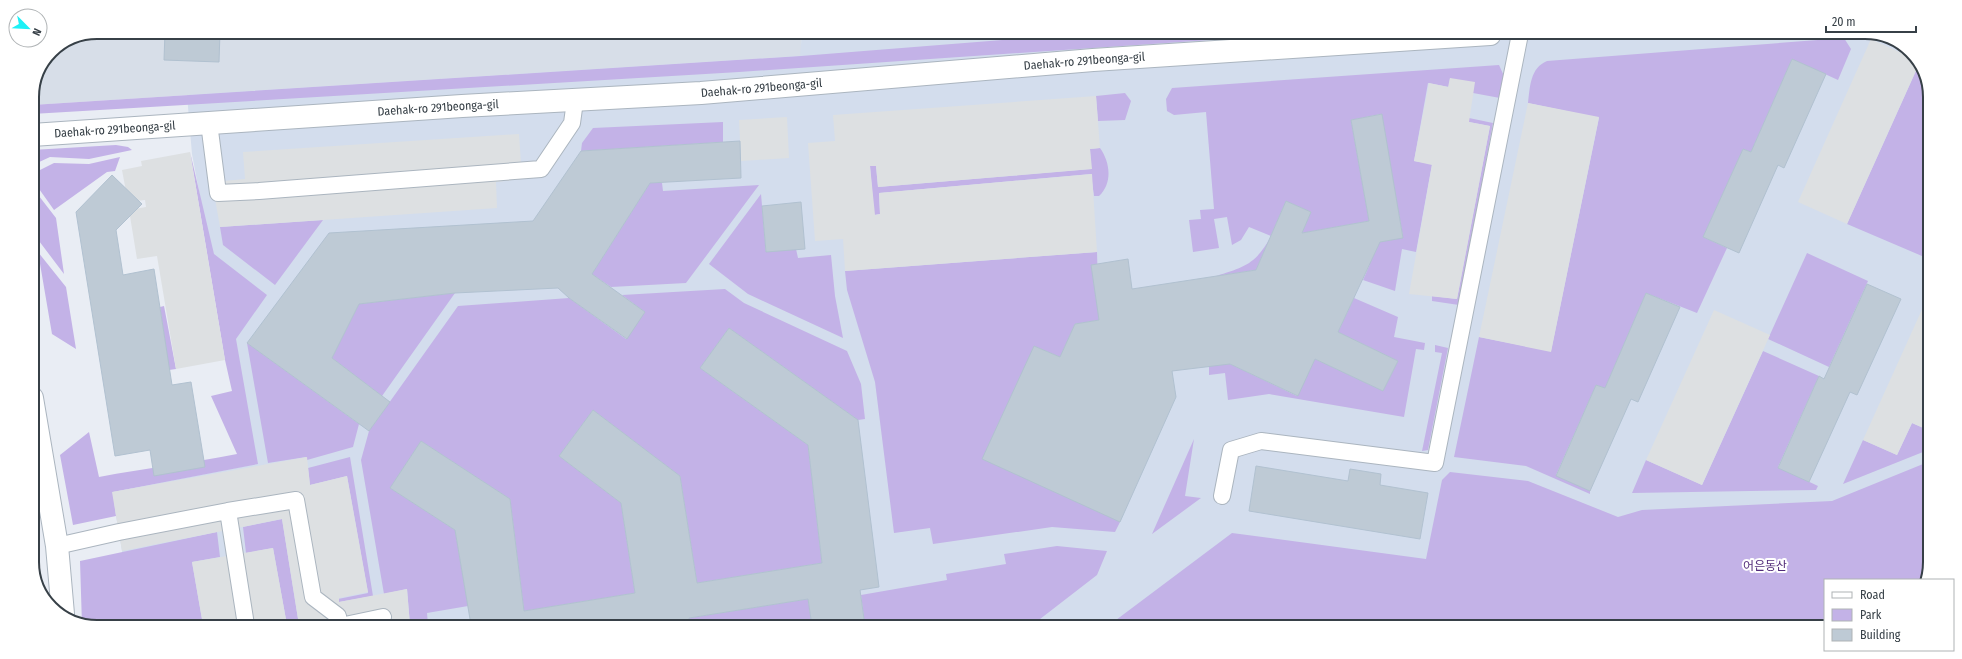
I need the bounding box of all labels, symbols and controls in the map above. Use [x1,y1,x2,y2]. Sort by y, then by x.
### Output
north arrow [8,8,48,48]
scale bar [1826,8,1916,34]
text: 20 m [1832,15,1856,29]
text: N [29,26,44,38]
street label: Daehak-ro 291beonga-gil [1023,50,1145,73]
street label: Daehak-ro 291beonga-gil [700,76,823,100]
street label: Daehak-ro 291beonga-gil [377,97,499,119]
street label: Daehak-ro 291beonga-gil [54,118,176,140]
park label: 어은동산 [1743,559,1787,573]
legend [1824,579,1954,651]
text: Road [1860,588,1885,602]
text: Park [1860,608,1882,622]
text: Building [1860,628,1901,642]

